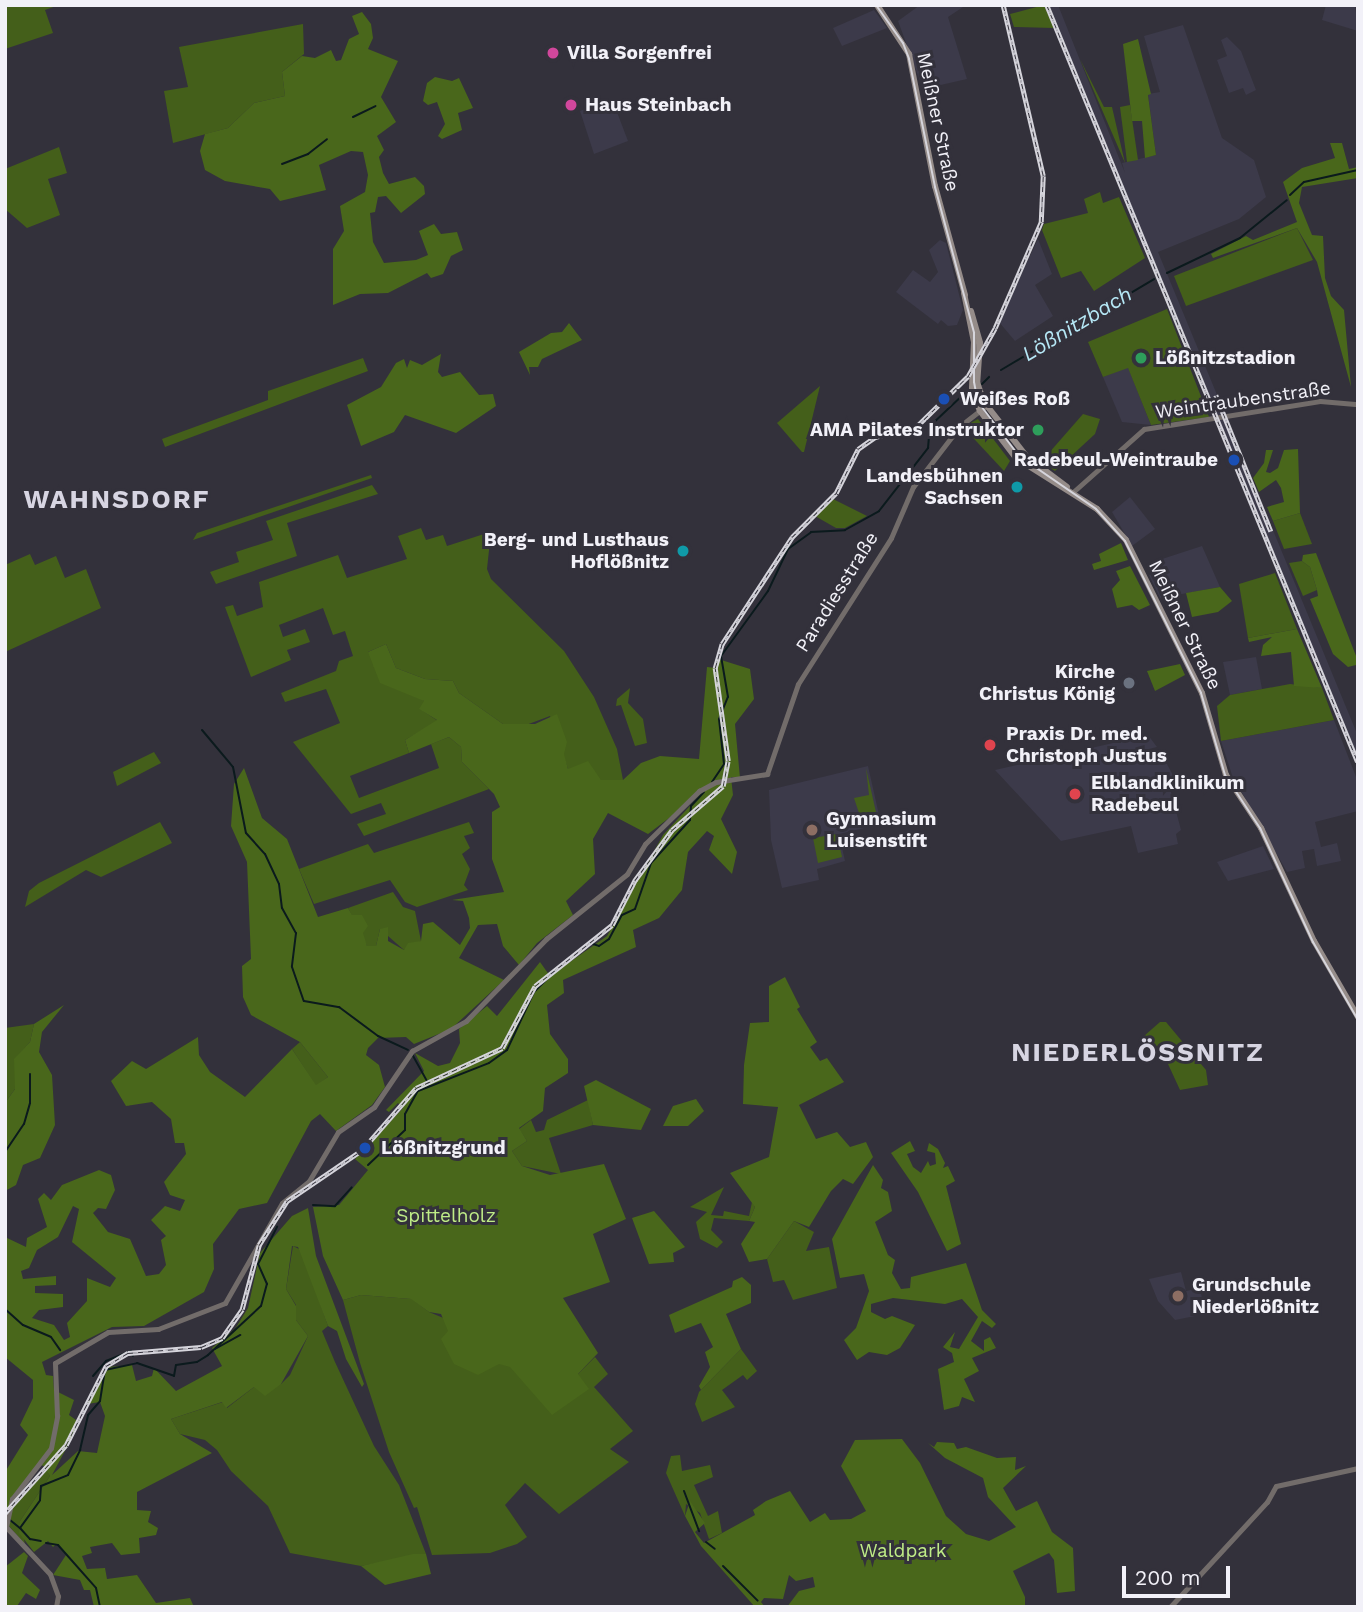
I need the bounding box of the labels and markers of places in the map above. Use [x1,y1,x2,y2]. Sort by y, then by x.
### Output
place label: Villa Sorgenfrei [567,42,712,64]
marker: Villa Sorgenfrei [545,45,561,61]
place label: Haus Steinbach [585,94,732,116]
marker: Haus Steinbach [563,97,579,113]
place label: Lößnitzstadion [1155,347,1296,369]
marker: Lößnitzstadion [1133,350,1149,366]
place label: Weißes Roß [960,388,1070,410]
marker: Weißes Roß [934,389,954,409]
place label: AMA Pilates Instruktor [810,419,1024,441]
marker: AMA Pilates Instruktor [1030,422,1046,438]
place label: Radebeul-Weintraube [1014,449,1218,471]
marker: Radebeul-Weintraube [1224,450,1244,470]
place label: Landesbühnen Sachsen [866,465,1003,509]
marker: Landesbühnen Sachsen [1009,479,1025,495]
place label: Berg- und Lusthaus Hoflößnitz [484,529,669,573]
marker: Berg- und Lusthaus Hoflößnitz [675,543,691,559]
place label: Kirche Christus König [979,661,1115,705]
marker: Kirche Christus König [1121,675,1137,691]
place label: Praxis Dr. med. Christoph Justus [1006,723,1167,767]
marker: Praxis Dr. med. Christoph Justus [980,735,1000,755]
place label: Elblandklinikum Radebeul [1091,772,1244,816]
marker: Elblandklinikum Radebeul [1065,784,1085,804]
place label: Gymnasium Luisenstift [826,808,936,852]
marker: Gymnasium Luisenstift [804,822,820,838]
place label: Lößnitzgrund [381,1137,506,1159]
marker: Lößnitzgrund [355,1138,375,1158]
place label: Grundschule Niederlößnitz [1192,1274,1319,1318]
marker: Grundschule Niederlößnitz [1170,1288,1186,1304]

